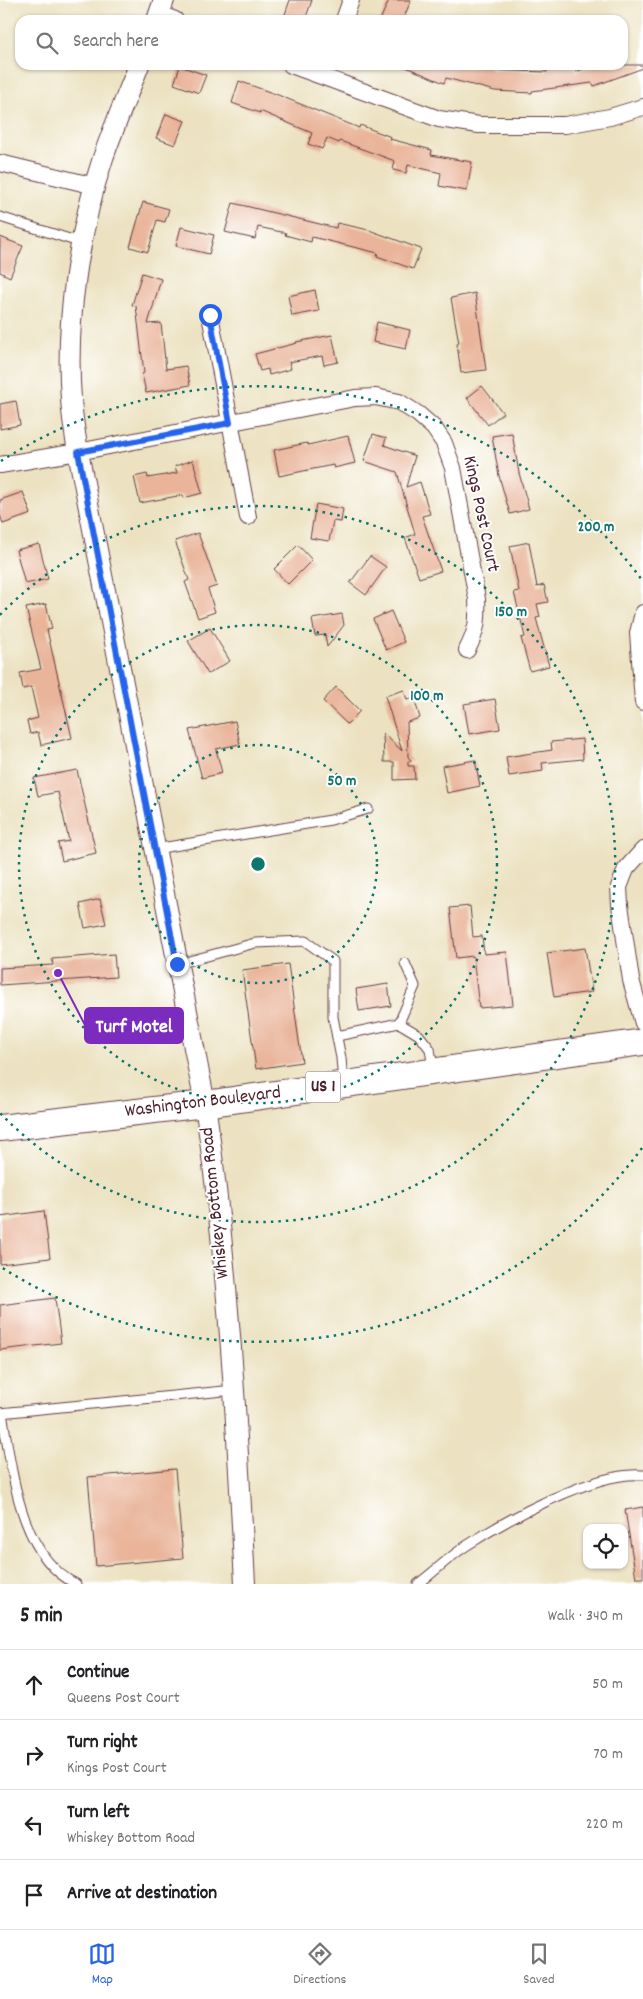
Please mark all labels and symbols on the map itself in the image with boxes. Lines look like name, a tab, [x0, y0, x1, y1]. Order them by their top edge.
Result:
route start	[199, 304, 222, 327]
street label: Kings Post Court	[455, 453, 505, 575]
text: 200 m	[578, 517, 614, 539]
text: 150 m	[495, 602, 527, 624]
text: 100 m	[410, 686, 444, 708]
text: 50 m	[328, 771, 356, 793]
centre of rings	[249, 855, 267, 873]
route end	[166, 953, 189, 976]
callout: Turf Motel	[85, 1008, 183, 1043]
text: Turf Motel	[95, 1014, 173, 1042]
road number: US 1	[306, 1072, 340, 1102]
street label: Washington Boulevard	[123, 1080, 283, 1126]
street label: Whiskey Bottom Road	[195, 1126, 237, 1280]

